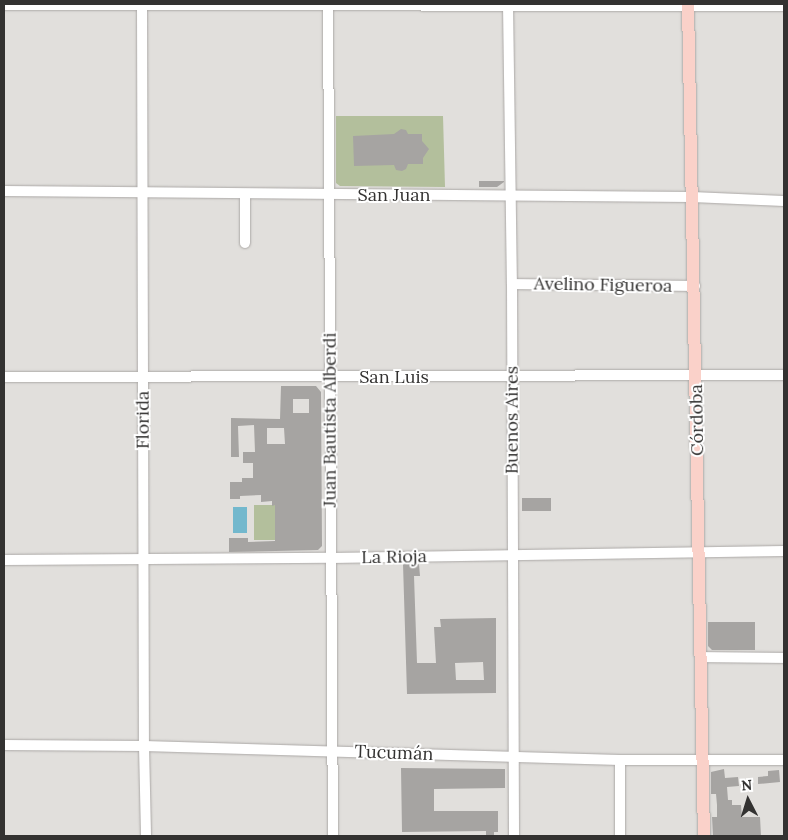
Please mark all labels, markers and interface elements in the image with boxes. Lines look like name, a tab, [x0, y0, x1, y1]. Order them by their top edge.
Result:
street label: San Juan	[358, 184, 430, 206]
street label: Avelino Figueroa	[534, 273, 672, 297]
street label: Juan Bautista Alberdi	[319, 333, 341, 507]
street label: San Luis	[359, 366, 429, 388]
street label: Buenos Aires	[501, 366, 523, 474]
street label: Córdoba	[686, 384, 708, 456]
street label: Florida	[132, 391, 154, 449]
street label: La Rioja	[361, 546, 427, 568]
street label: Tucumán	[354, 741, 434, 765]
north arrow	[723, 775, 773, 825]
text: N	[741, 776, 753, 794]

